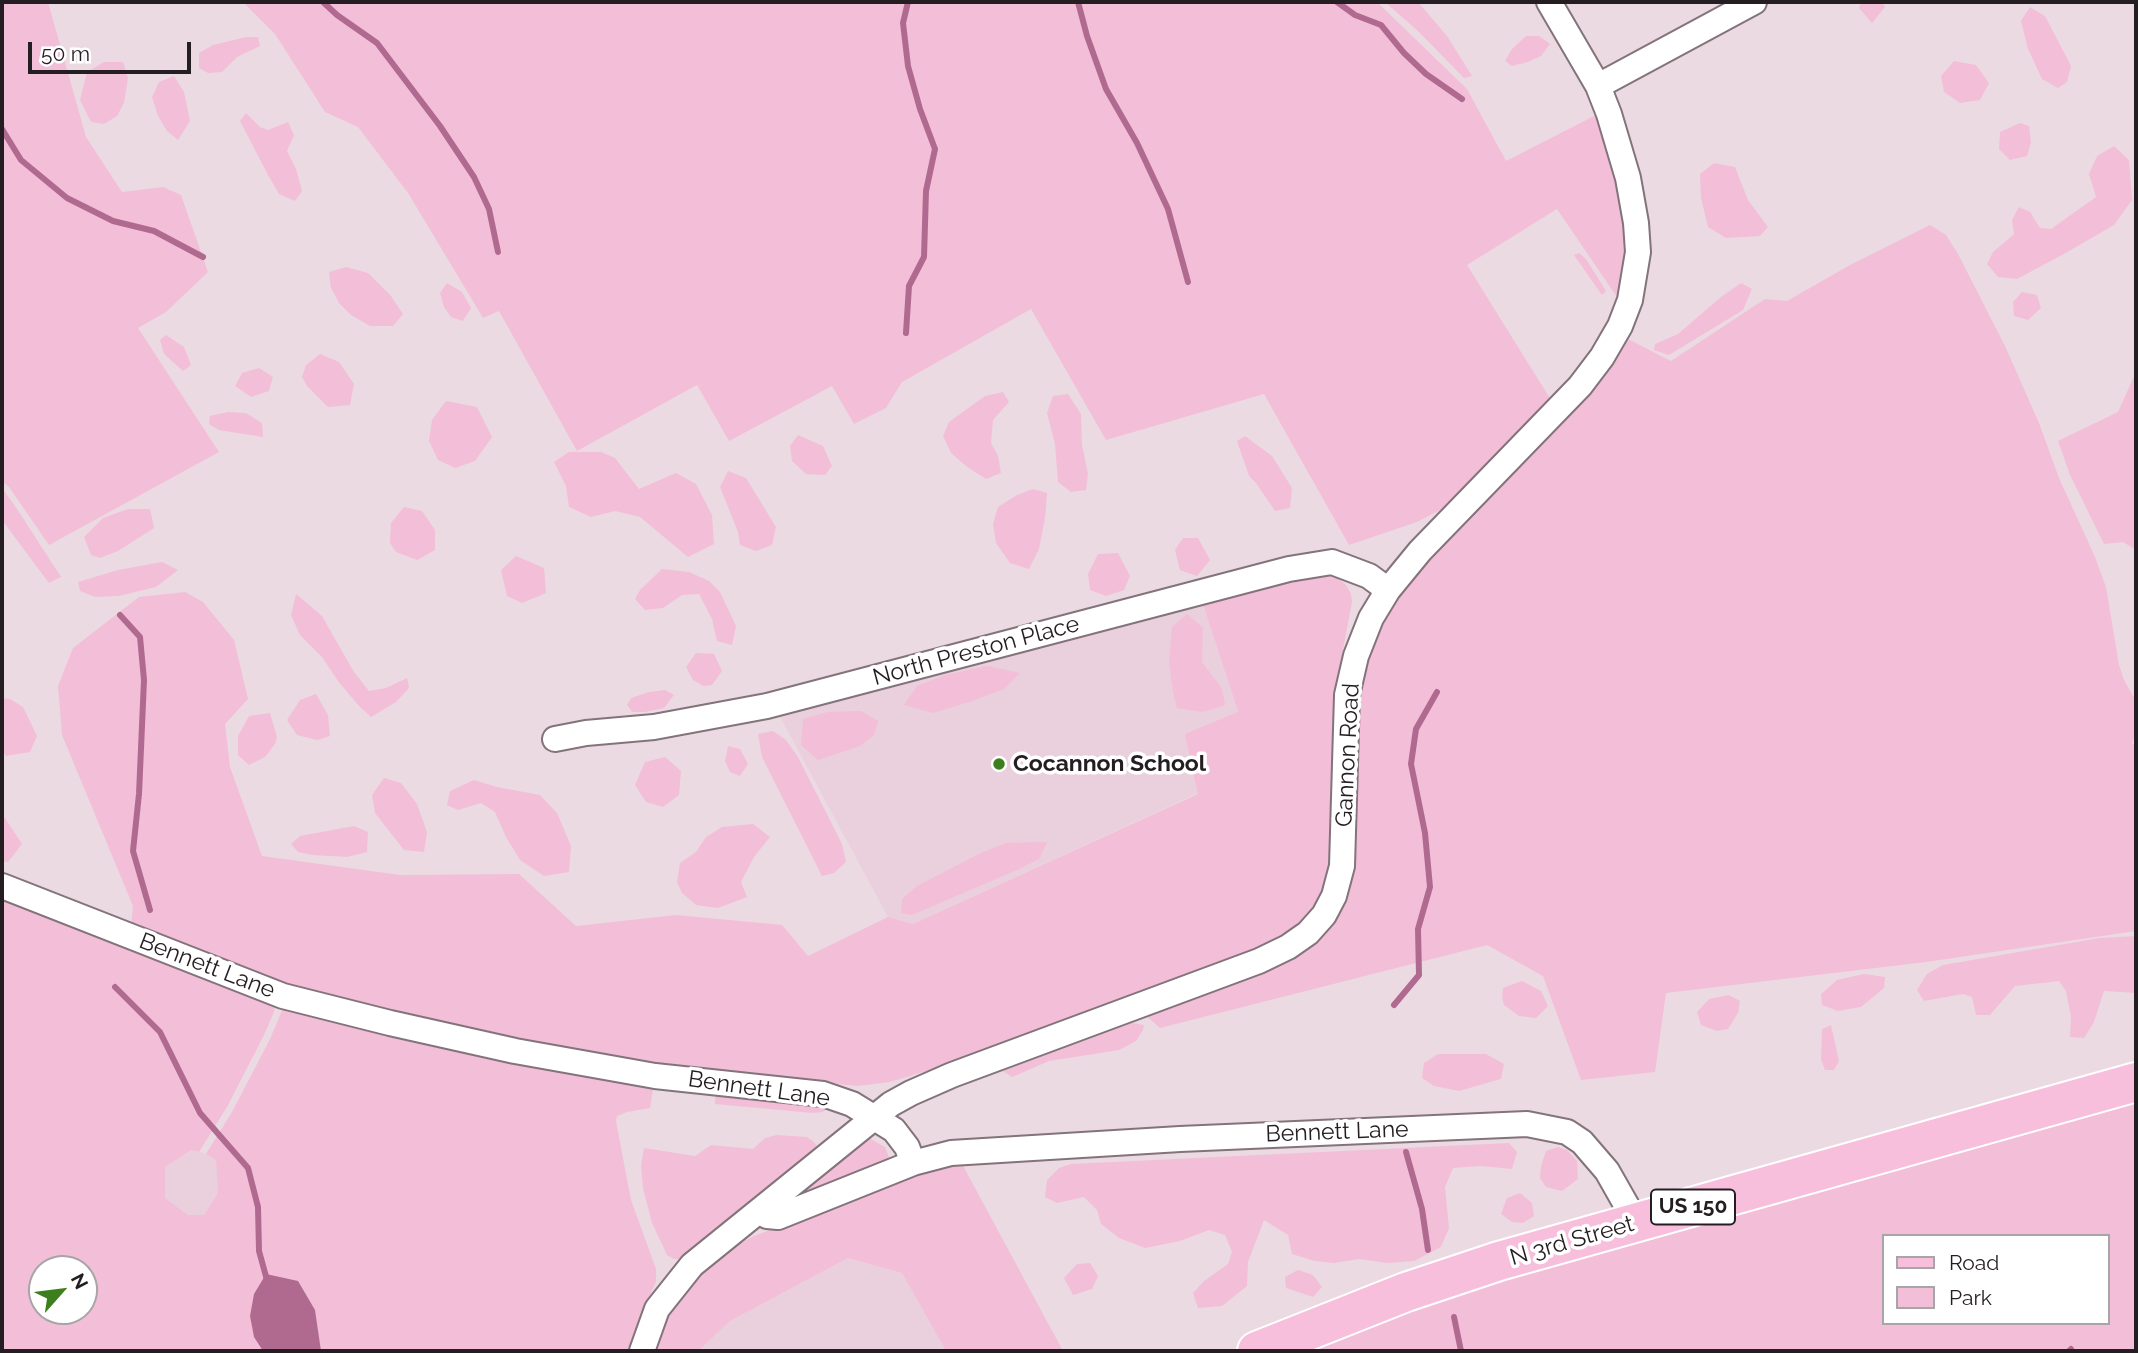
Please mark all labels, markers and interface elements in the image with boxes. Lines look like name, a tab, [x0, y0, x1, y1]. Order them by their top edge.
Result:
scale bar	[32, 28, 194, 72]
text: 50 m	[41, 41, 90, 66]
street label: North Preston Place	[870, 610, 1082, 692]
street label: Gannon Road	[1330, 682, 1366, 828]
place label: Cocannon School	[1013, 750, 1206, 778]
marker: Cocannon School	[991, 756, 1007, 772]
street label: Bennett Lane	[135, 927, 279, 1005]
street label: Bennett Lane	[686, 1065, 832, 1113]
street label: Bennett Lane	[1265, 1116, 1409, 1148]
road number: US 150	[1651, 1190, 1735, 1224]
street label: N 3rd Street	[1507, 1210, 1637, 1272]
legend	[1882, 1234, 2110, 1325]
text: Road	[1949, 1250, 1999, 1275]
north arrow	[28, 1255, 98, 1325]
text: N	[67, 1270, 93, 1293]
text: Park	[1949, 1285, 1992, 1310]

